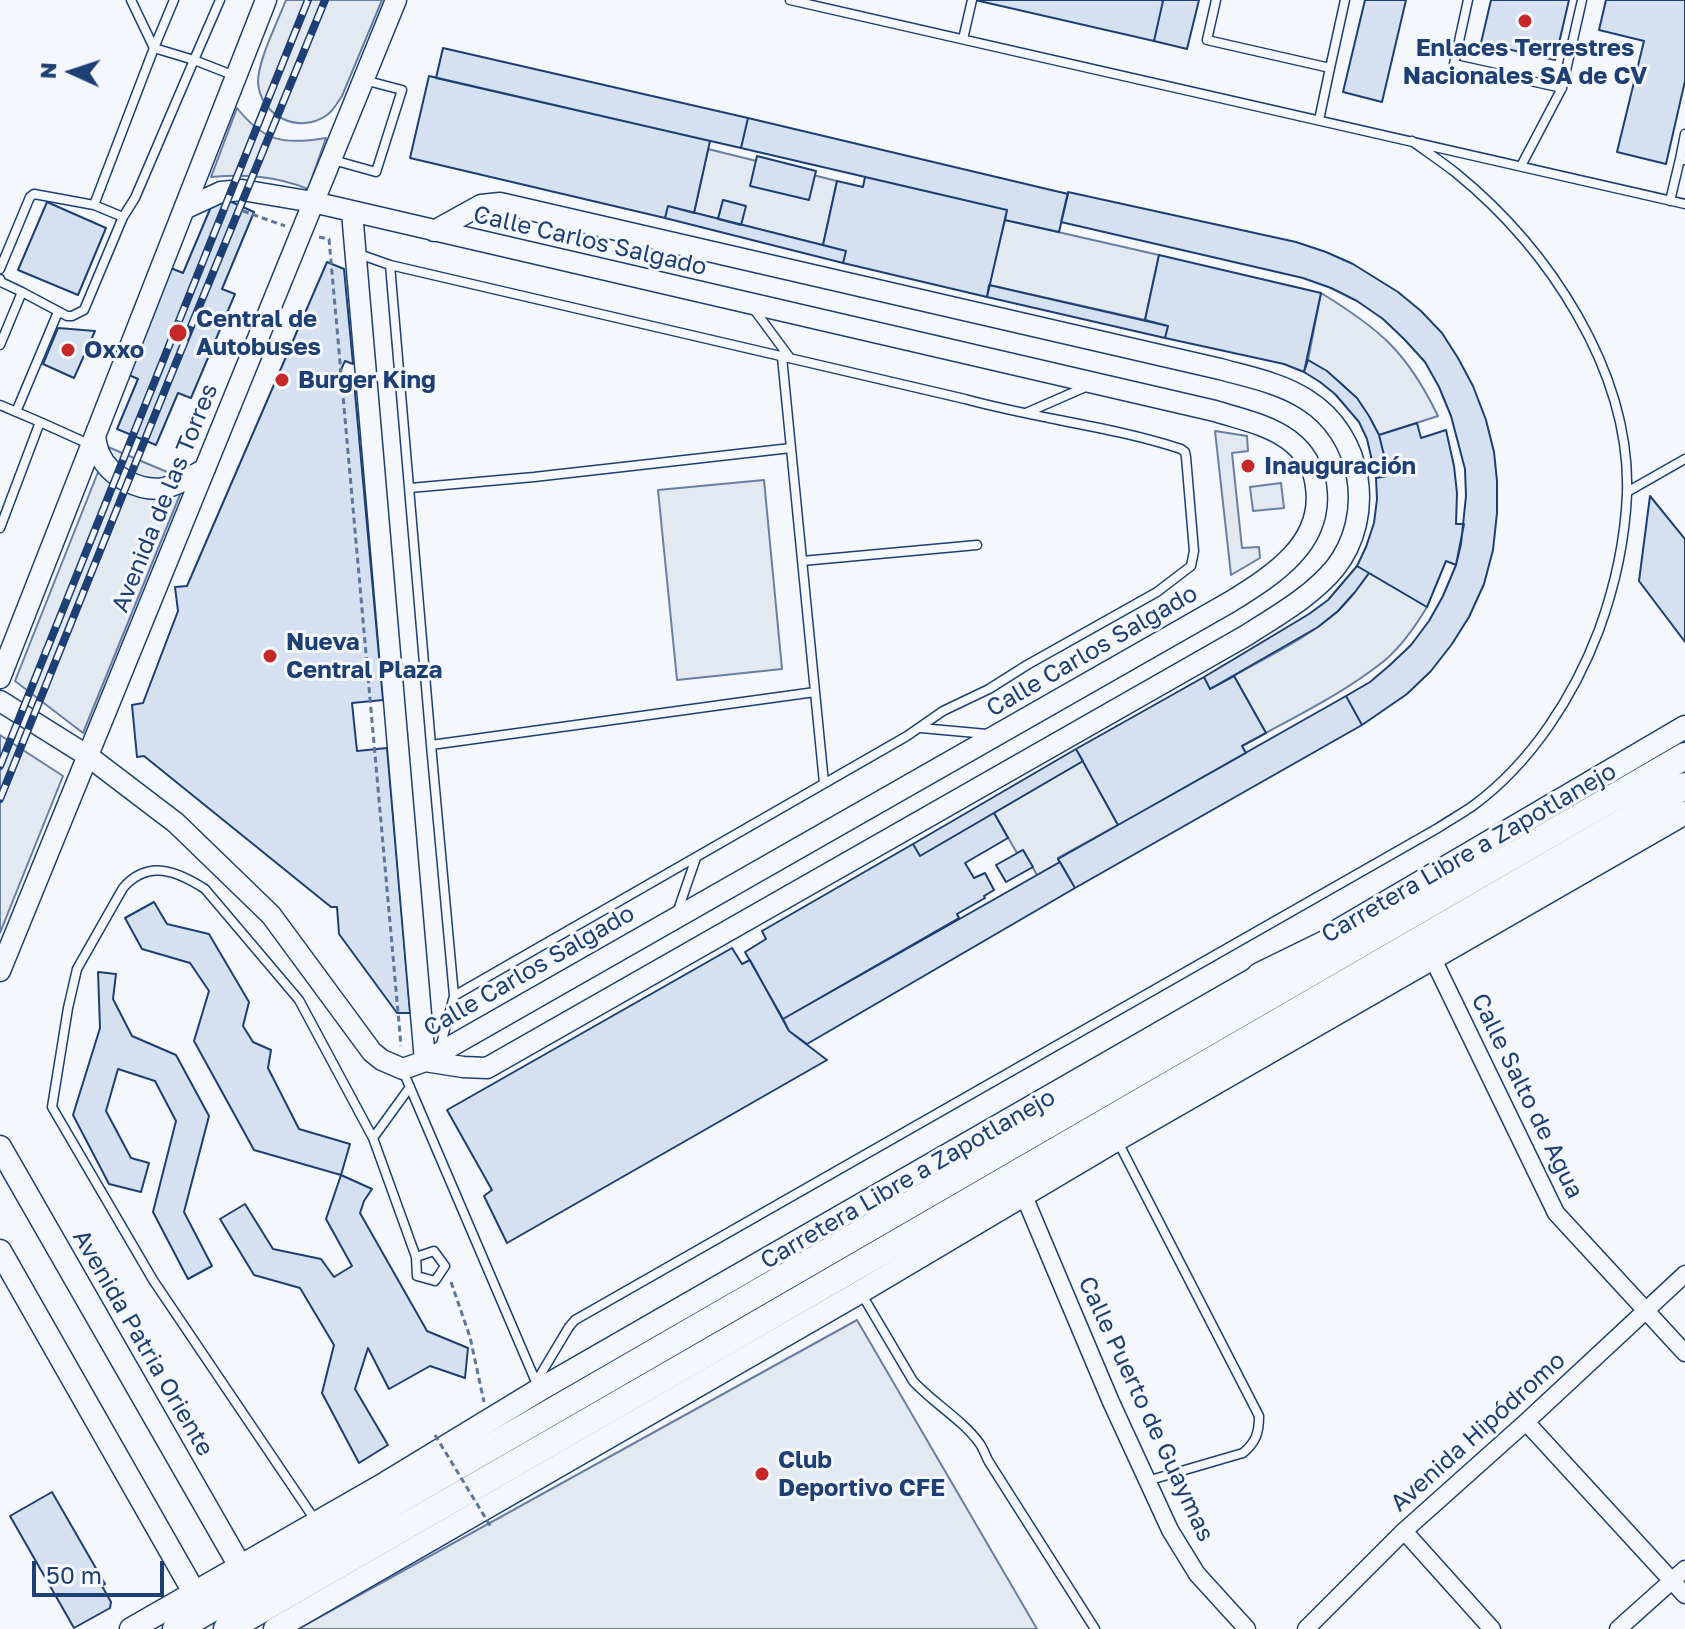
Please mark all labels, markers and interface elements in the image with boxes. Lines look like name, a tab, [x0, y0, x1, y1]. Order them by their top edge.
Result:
marker: Enlaces Terrestres Nacionales SA de CV	[1516, 12, 1534, 30]
north arrow	[32, 32, 112, 112]
place label: Enlaces Terrestres Nacionales SA de CV	[1403, 34, 1647, 90]
text: N	[34, 62, 61, 80]
street label: Calle Carlos Salgado	[471, 200, 709, 282]
place label: Central de Autobuses	[196, 305, 321, 361]
marker: Central de Autobuses	[167, 322, 189, 344]
place label: Oxxo	[84, 336, 144, 364]
marker: Oxxo	[59, 341, 77, 359]
place label: Burger King	[298, 366, 436, 394]
marker: Burger King	[273, 371, 291, 389]
street label: Avenida de las Torres	[106, 380, 224, 616]
place label: Inauguración	[1264, 452, 1416, 480]
marker: Inauguración	[1239, 457, 1257, 475]
street label: Calle Carlos Salgado	[982, 579, 1202, 723]
place label: Nueva Central Plaza	[286, 628, 442, 684]
marker: Nueva Central Plaza	[261, 647, 279, 665]
street label: Carretera Libre a Zapotlanejo	[1317, 757, 1621, 949]
street label: Calle Carlos Salgado	[419, 899, 639, 1043]
street label: Calle Salto de Agua	[1465, 989, 1589, 1203]
street label: Carretera Libre a Zapotlanejo	[756, 1083, 1060, 1275]
street label: Avenida Patria Oriente	[66, 1225, 220, 1461]
street label: Calle Puerto de Guaymas	[1072, 1272, 1220, 1546]
street label: Avenida Hipódromo	[1385, 1346, 1571, 1518]
place label: Club Deportivo CFE	[778, 1446, 945, 1502]
marker: Club Deportivo CFE	[753, 1465, 771, 1483]
scale bar	[36, 1545, 168, 1595]
text: 50 m	[46, 1560, 102, 1589]

